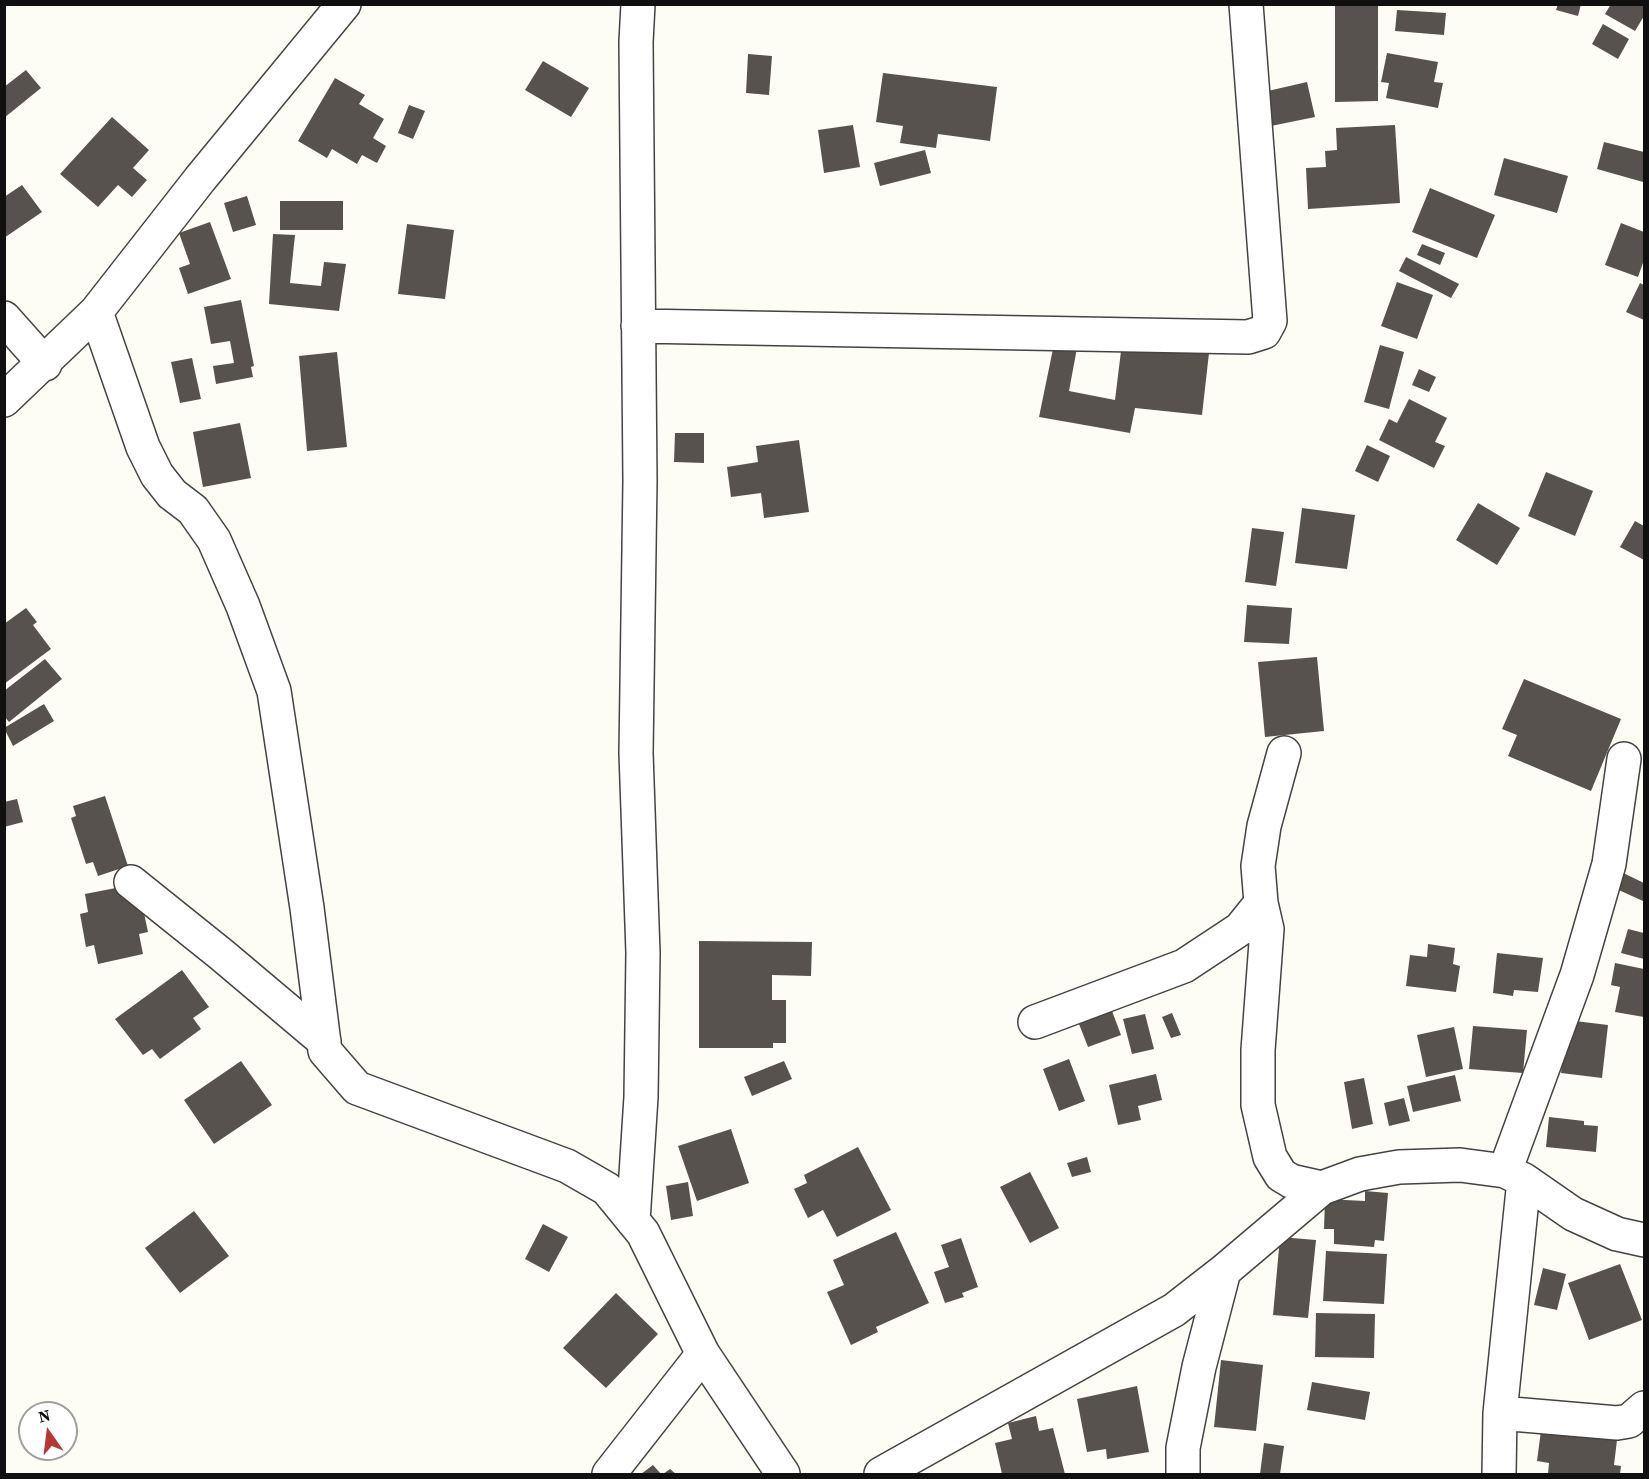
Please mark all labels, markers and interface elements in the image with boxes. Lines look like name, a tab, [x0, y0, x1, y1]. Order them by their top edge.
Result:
north arrow	[18, 1401, 78, 1461]
text: N	[36, 1403, 52, 1428]

